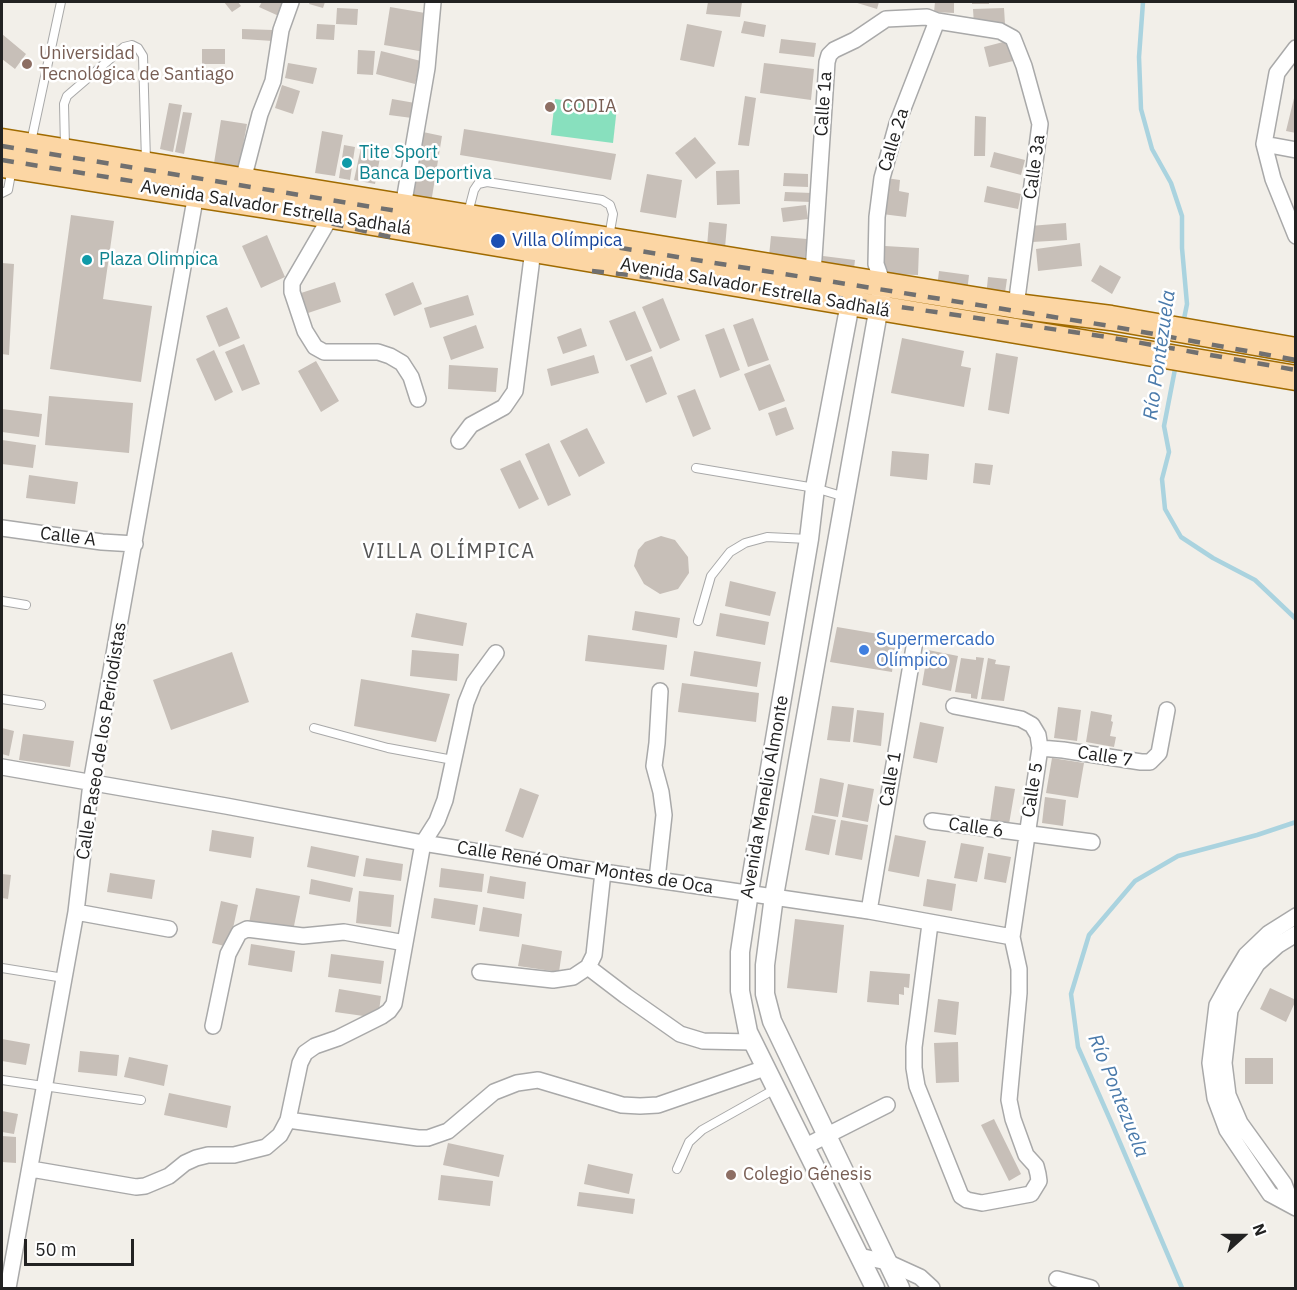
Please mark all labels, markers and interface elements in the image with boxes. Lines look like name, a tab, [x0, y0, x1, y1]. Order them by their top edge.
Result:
place label: Universidad Tecnológica de Santiago	[39, 43, 234, 86]
marker: Universidad Tecnológica de Santiago	[20, 57, 34, 71]
street label: Calle 1a	[811, 71, 837, 137]
place label: CODIA	[562, 96, 617, 118]
marker: CODIA	[543, 100, 557, 114]
street label: Calle 2a	[874, 106, 914, 174]
street label: Calle 3a	[1020, 133, 1050, 201]
place label: Tite Sport Banca Deportiva	[359, 142, 492, 184]
marker: Tite Sport Banca Deportiva	[340, 156, 354, 170]
street label: Avenida Salvador Estrella Sadhalá	[139, 176, 413, 240]
place label: Villa Olímpica	[512, 230, 622, 252]
marker: Villa Olímpica	[489, 232, 507, 250]
place label: Plaza Olimpica	[99, 249, 218, 271]
marker: Plaza Olimpica	[80, 253, 94, 267]
street label: Avenida Salvador Estrella Sadhalá	[618, 254, 892, 322]
water label: Río Pontezuela	[1139, 288, 1181, 422]
street label: Calle A	[39, 523, 97, 551]
district label: VILLA OLÍMPICA	[363, 540, 535, 564]
street label: Calle Paseo de los Periodistas	[73, 621, 131, 861]
place label: Supermercado Olímpico	[876, 629, 995, 672]
marker: Supermercado Olímpico	[857, 643, 871, 657]
street label: Avenida Menelio Almonte	[737, 694, 793, 900]
street label: Calle 7	[1076, 742, 1134, 772]
street label: Calle 1	[876, 750, 906, 808]
street label: Calle 5	[1018, 761, 1048, 819]
street label: Calle 6	[947, 813, 1005, 843]
street label: Calle René Omar Montes de Oca	[455, 837, 715, 899]
water label: Río Pontezuela	[1082, 1031, 1154, 1161]
place label: Colegio Génesis	[743, 1164, 872, 1186]
marker: Colegio Génesis	[724, 1168, 738, 1182]
north arrow	[1213, 1206, 1273, 1266]
text: N	[1248, 1221, 1271, 1239]
scale bar	[27, 1227, 136, 1265]
text: 50 m	[35, 1238, 77, 1261]

